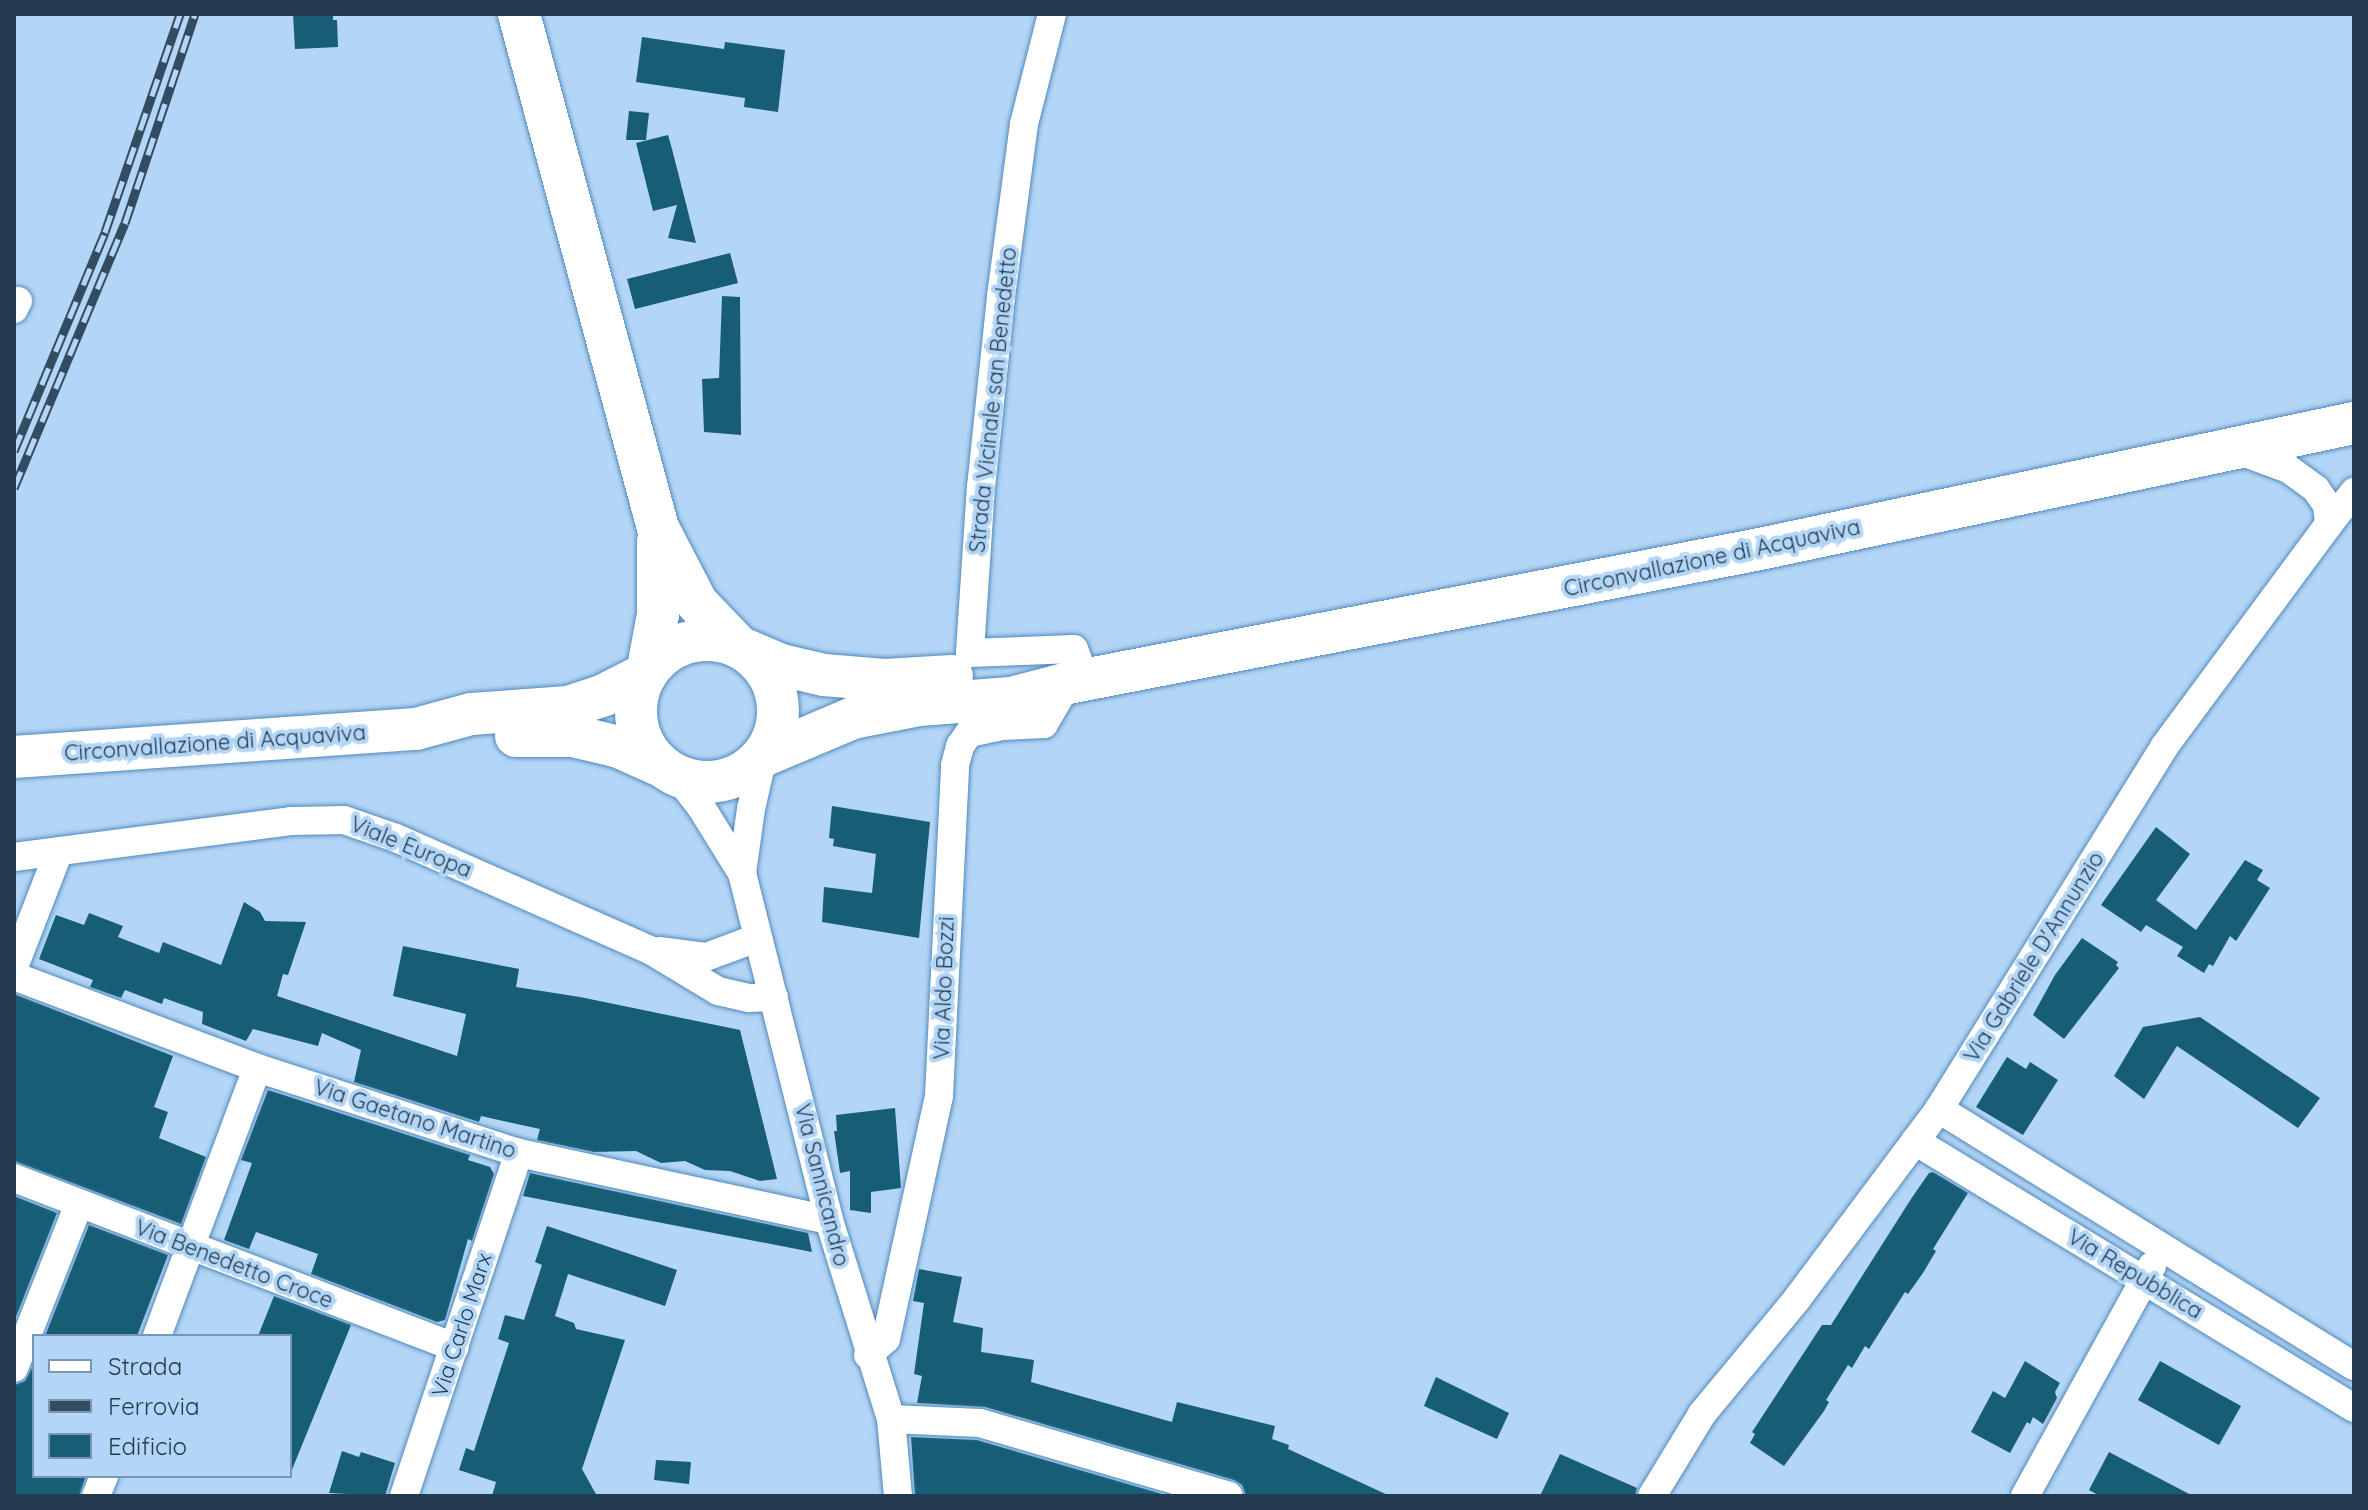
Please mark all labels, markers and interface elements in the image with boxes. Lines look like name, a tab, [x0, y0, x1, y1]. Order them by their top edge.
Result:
street label: Strada Vicinale san Benedetto	[964, 246, 1022, 554]
street label: Circonvallazione di Acquaviva	[1561, 514, 1863, 602]
street label: Circonvallazione di Acquaviva	[63, 719, 367, 767]
street label: Viale Europa	[346, 811, 476, 883]
street label: Via Gabriele D'Annunzio	[1958, 847, 2110, 1067]
street label: Via Aldo Bozzi	[928, 916, 960, 1060]
street label: Via Gaetano Martino	[311, 1074, 519, 1164]
street label: Via Sannicandro	[789, 1101, 855, 1269]
street label: Via Benedetto Croce	[131, 1214, 337, 1314]
street label: Via Repubblica	[2063, 1223, 2207, 1325]
street label: Via Carlo Marx	[426, 1250, 498, 1400]
legend	[32, 1334, 292, 1478]
text: Strada	[108, 1351, 182, 1381]
text: Ferrovia	[108, 1391, 200, 1421]
text: Edificio	[108, 1431, 187, 1461]

